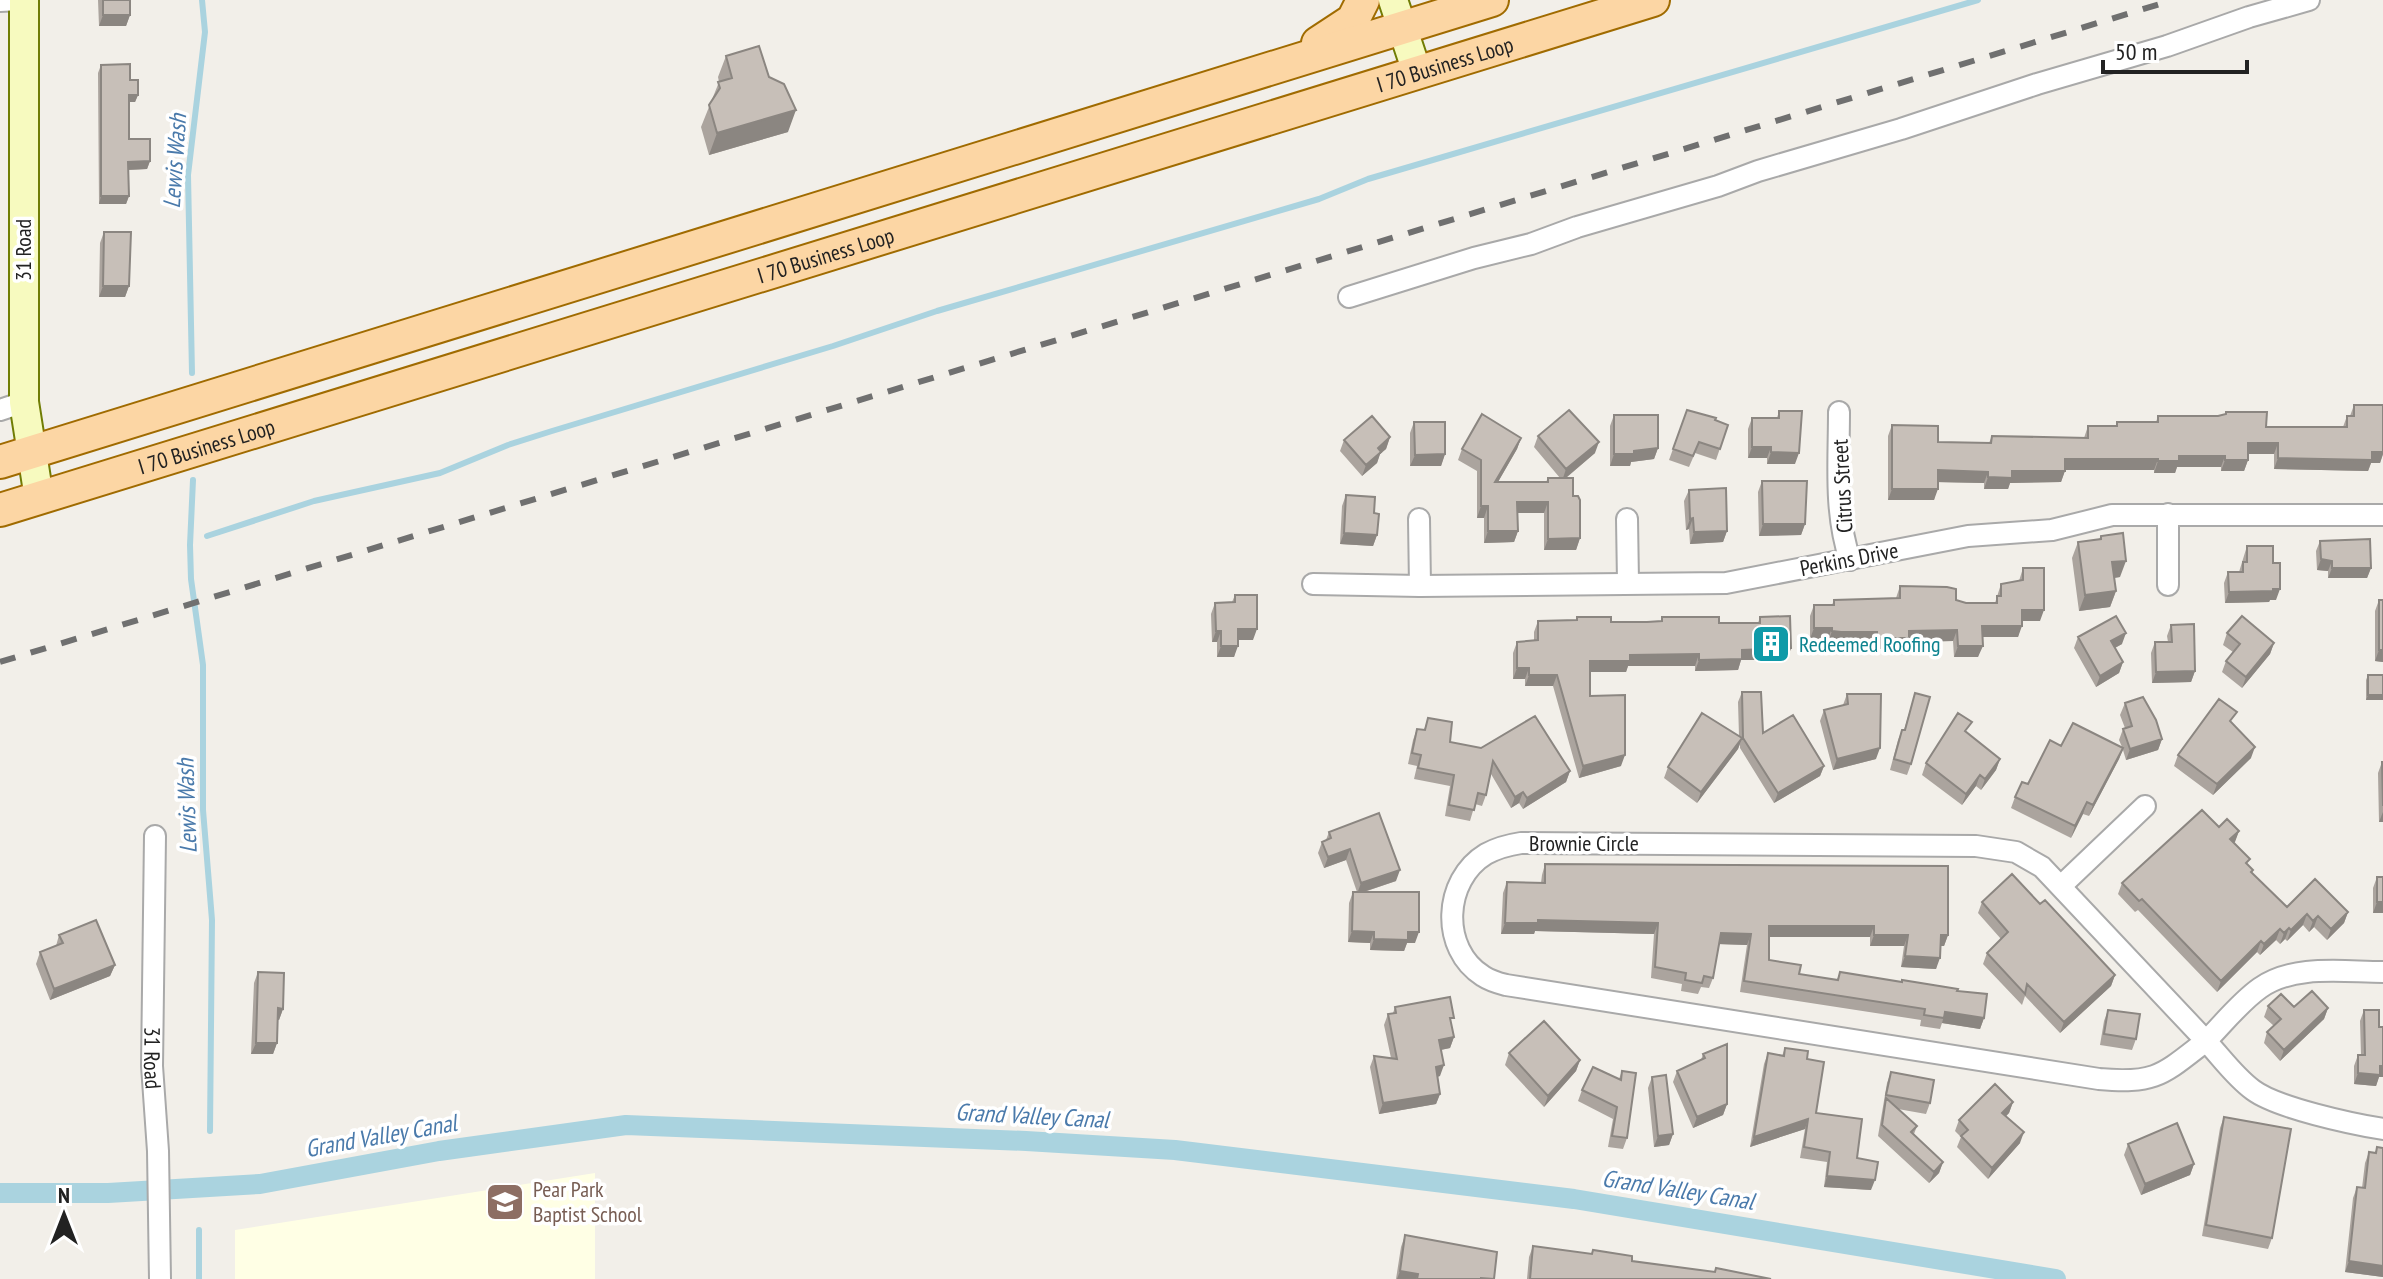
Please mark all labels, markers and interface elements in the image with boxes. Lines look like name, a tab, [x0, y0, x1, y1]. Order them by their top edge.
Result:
scale bar	[2103, 24, 2247, 74]
street label: I 70 Business Loop	[1373, 30, 1517, 98]
text: 50 m	[2115, 36, 2157, 67]
water label: Lewis Wash	[156, 111, 193, 209]
street label: 31 Road	[9, 219, 37, 281]
street label: I 70 Business Loop	[754, 221, 897, 290]
street label: I 70 Business Loop	[135, 412, 278, 481]
street label: Citrus Street	[1826, 438, 1858, 534]
street label: Perkins Drive	[1798, 536, 1900, 582]
building icon: Redeemed Roofing	[1750, 623, 1792, 665]
place label: Redeemed Roofing	[1799, 630, 1940, 658]
water label: Lewis Wash	[169, 757, 204, 854]
street label: Brownie Circle	[1529, 829, 1639, 857]
street label: 31 Road	[138, 1027, 168, 1090]
water label: Grand Valley Canal	[955, 1096, 1112, 1135]
water label: Grand Valley Canal	[303, 1107, 461, 1164]
water label: Grand Valley Canal	[1600, 1162, 1759, 1217]
north arrow	[24, 1175, 104, 1255]
place label: Pear Park Baptist School	[533, 1175, 643, 1228]
text: N	[58, 1181, 70, 1209]
school or university icon: Pear Park Baptist School	[484, 1181, 526, 1223]

